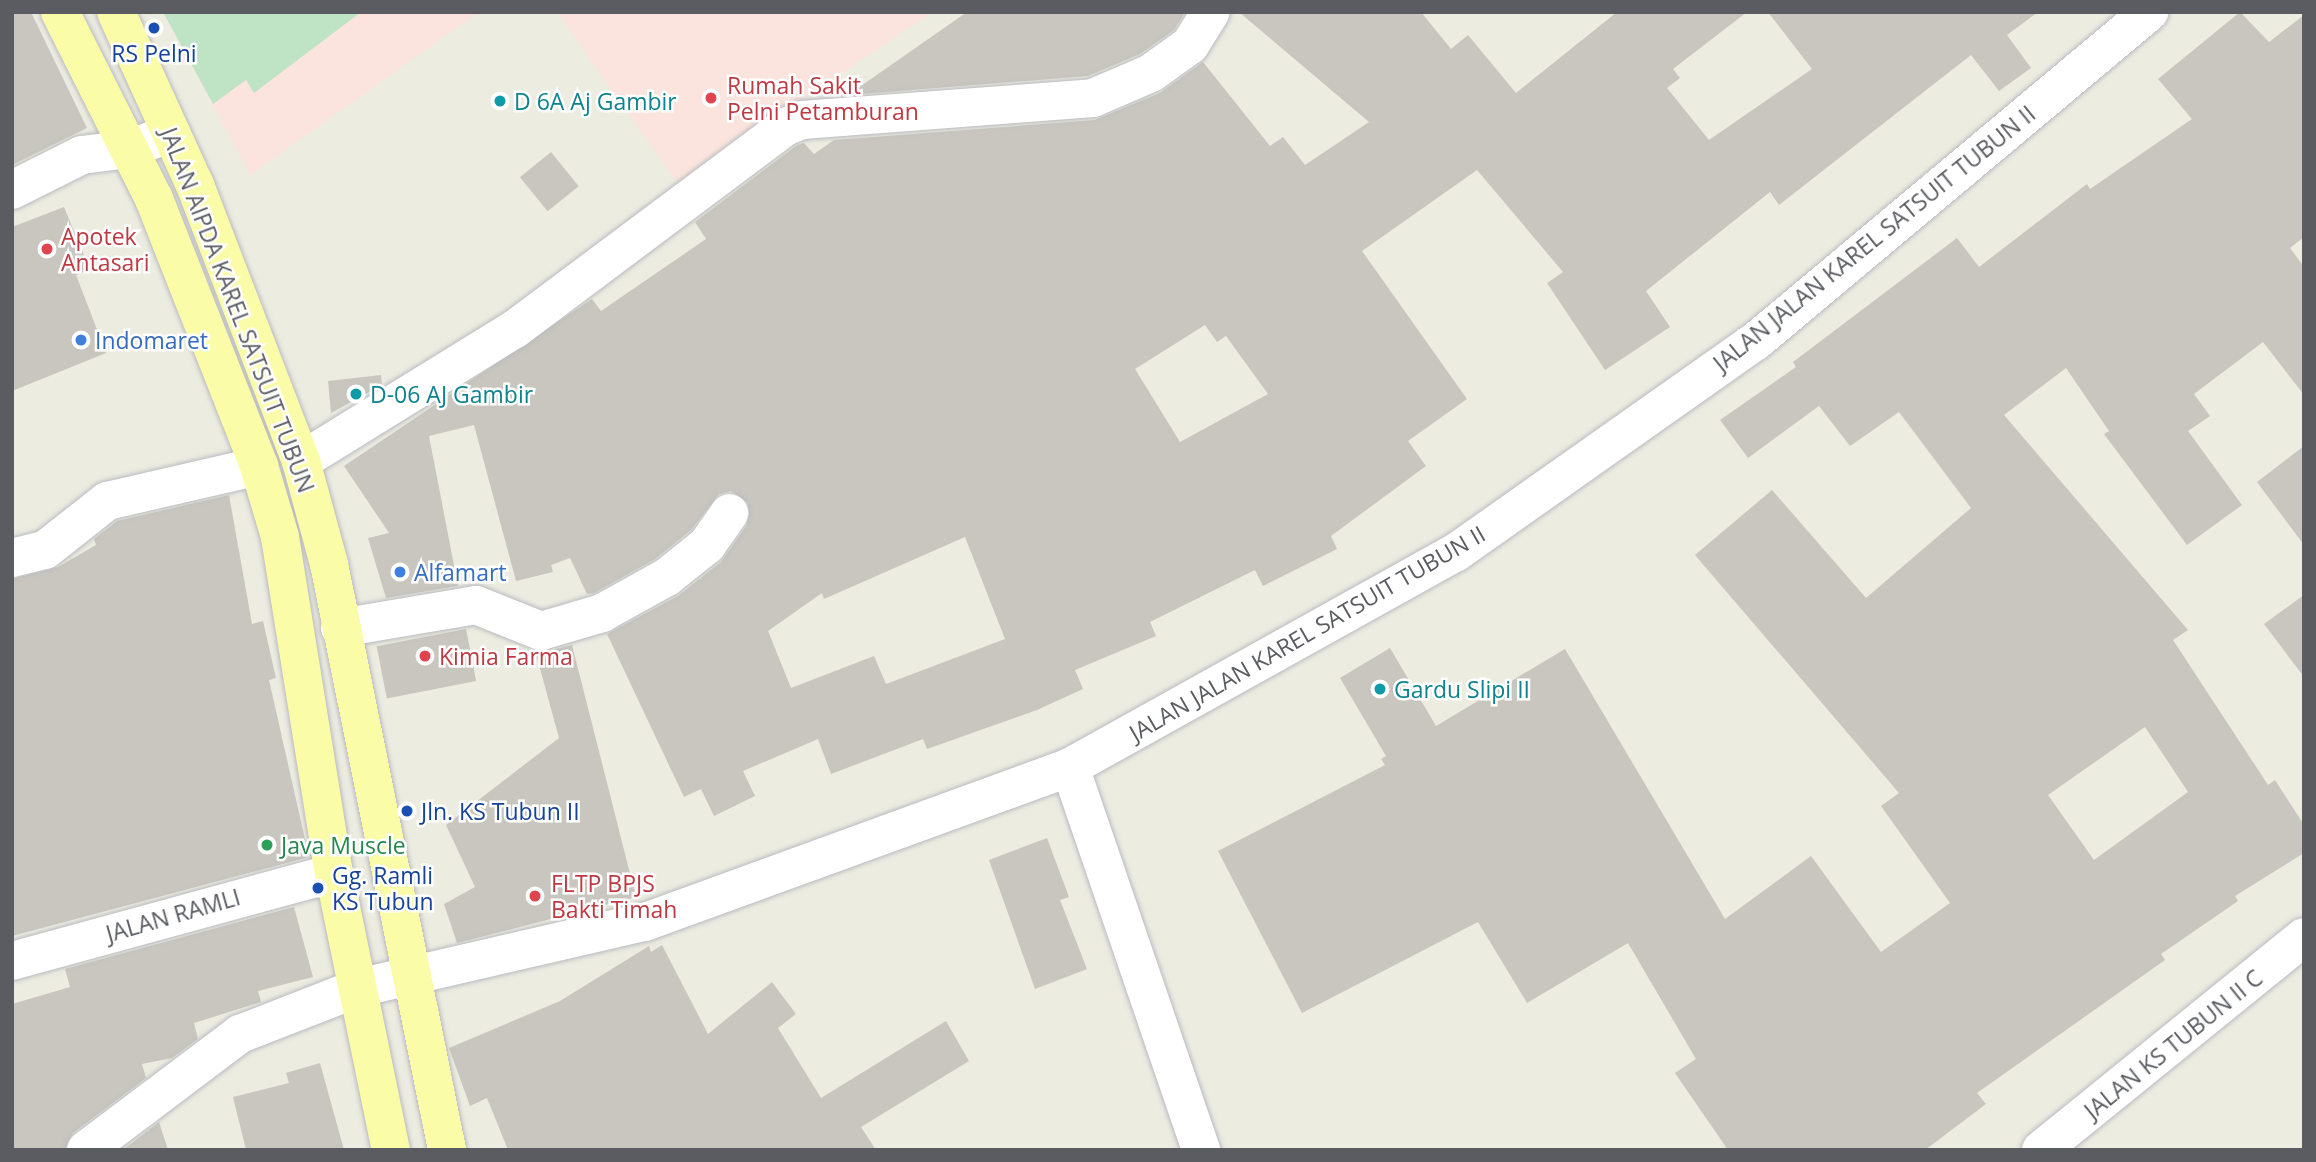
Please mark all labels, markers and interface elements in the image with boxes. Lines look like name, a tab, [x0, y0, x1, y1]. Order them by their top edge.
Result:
marker: RS Pelni	[146, 20, 162, 36]
place label: RS Pelni	[111, 39, 197, 67]
place label: Rumah Sakit Pelni Petamburan	[727, 71, 919, 125]
place label: D 6A Aj Gambir	[514, 87, 677, 115]
marker: Rumah Sakit Pelni Petamburan	[701, 88, 721, 108]
marker: D 6A Aj Gambir	[492, 93, 508, 109]
street label: JALAN JALAN KAREL SATSUIT TUBUN II	[1707, 99, 2041, 377]
street label: JALAN AIPDA KAREL SATSUIT TUBUN	[155, 124, 321, 496]
place label: Apotek Antasari	[61, 222, 150, 276]
marker: Apotek Antasari	[39, 241, 55, 257]
place label: Indomaret	[95, 326, 208, 354]
marker: Indomaret	[73, 332, 89, 348]
place label: D-06 AJ Gambir	[370, 380, 533, 408]
marker: D-06 AJ Gambir	[348, 386, 364, 402]
street label: JALAN JALAN KAREL SATSUIT TUBUN II	[1124, 520, 1490, 746]
place label: Alfamart	[414, 558, 507, 586]
marker: Alfamart	[392, 564, 408, 580]
place label: Kimia Farma	[439, 642, 573, 670]
marker: Kimia Farma	[417, 648, 433, 664]
place label: Gardu Slipi II	[1394, 675, 1530, 703]
marker: Gardu Slipi II	[1372, 681, 1388, 697]
place label: Jln. KS Tubun II	[421, 797, 580, 825]
marker: Jln. KS Tubun II	[399, 803, 415, 819]
place label: Java Muscle	[281, 831, 406, 859]
marker: Java Muscle	[259, 837, 275, 853]
place label: Gg. Ramli KS Tubun	[332, 861, 434, 915]
place label: FLTP BPJS Bakti Timah	[551, 869, 677, 923]
marker: Gg. Ramli KS Tubun	[310, 880, 326, 896]
street label: JALAN RAMLI	[103, 883, 243, 947]
marker: FLTP BPJS Bakti Timah	[525, 886, 545, 906]
street label: JALAN KS TUBUN II C	[2078, 964, 2268, 1124]

